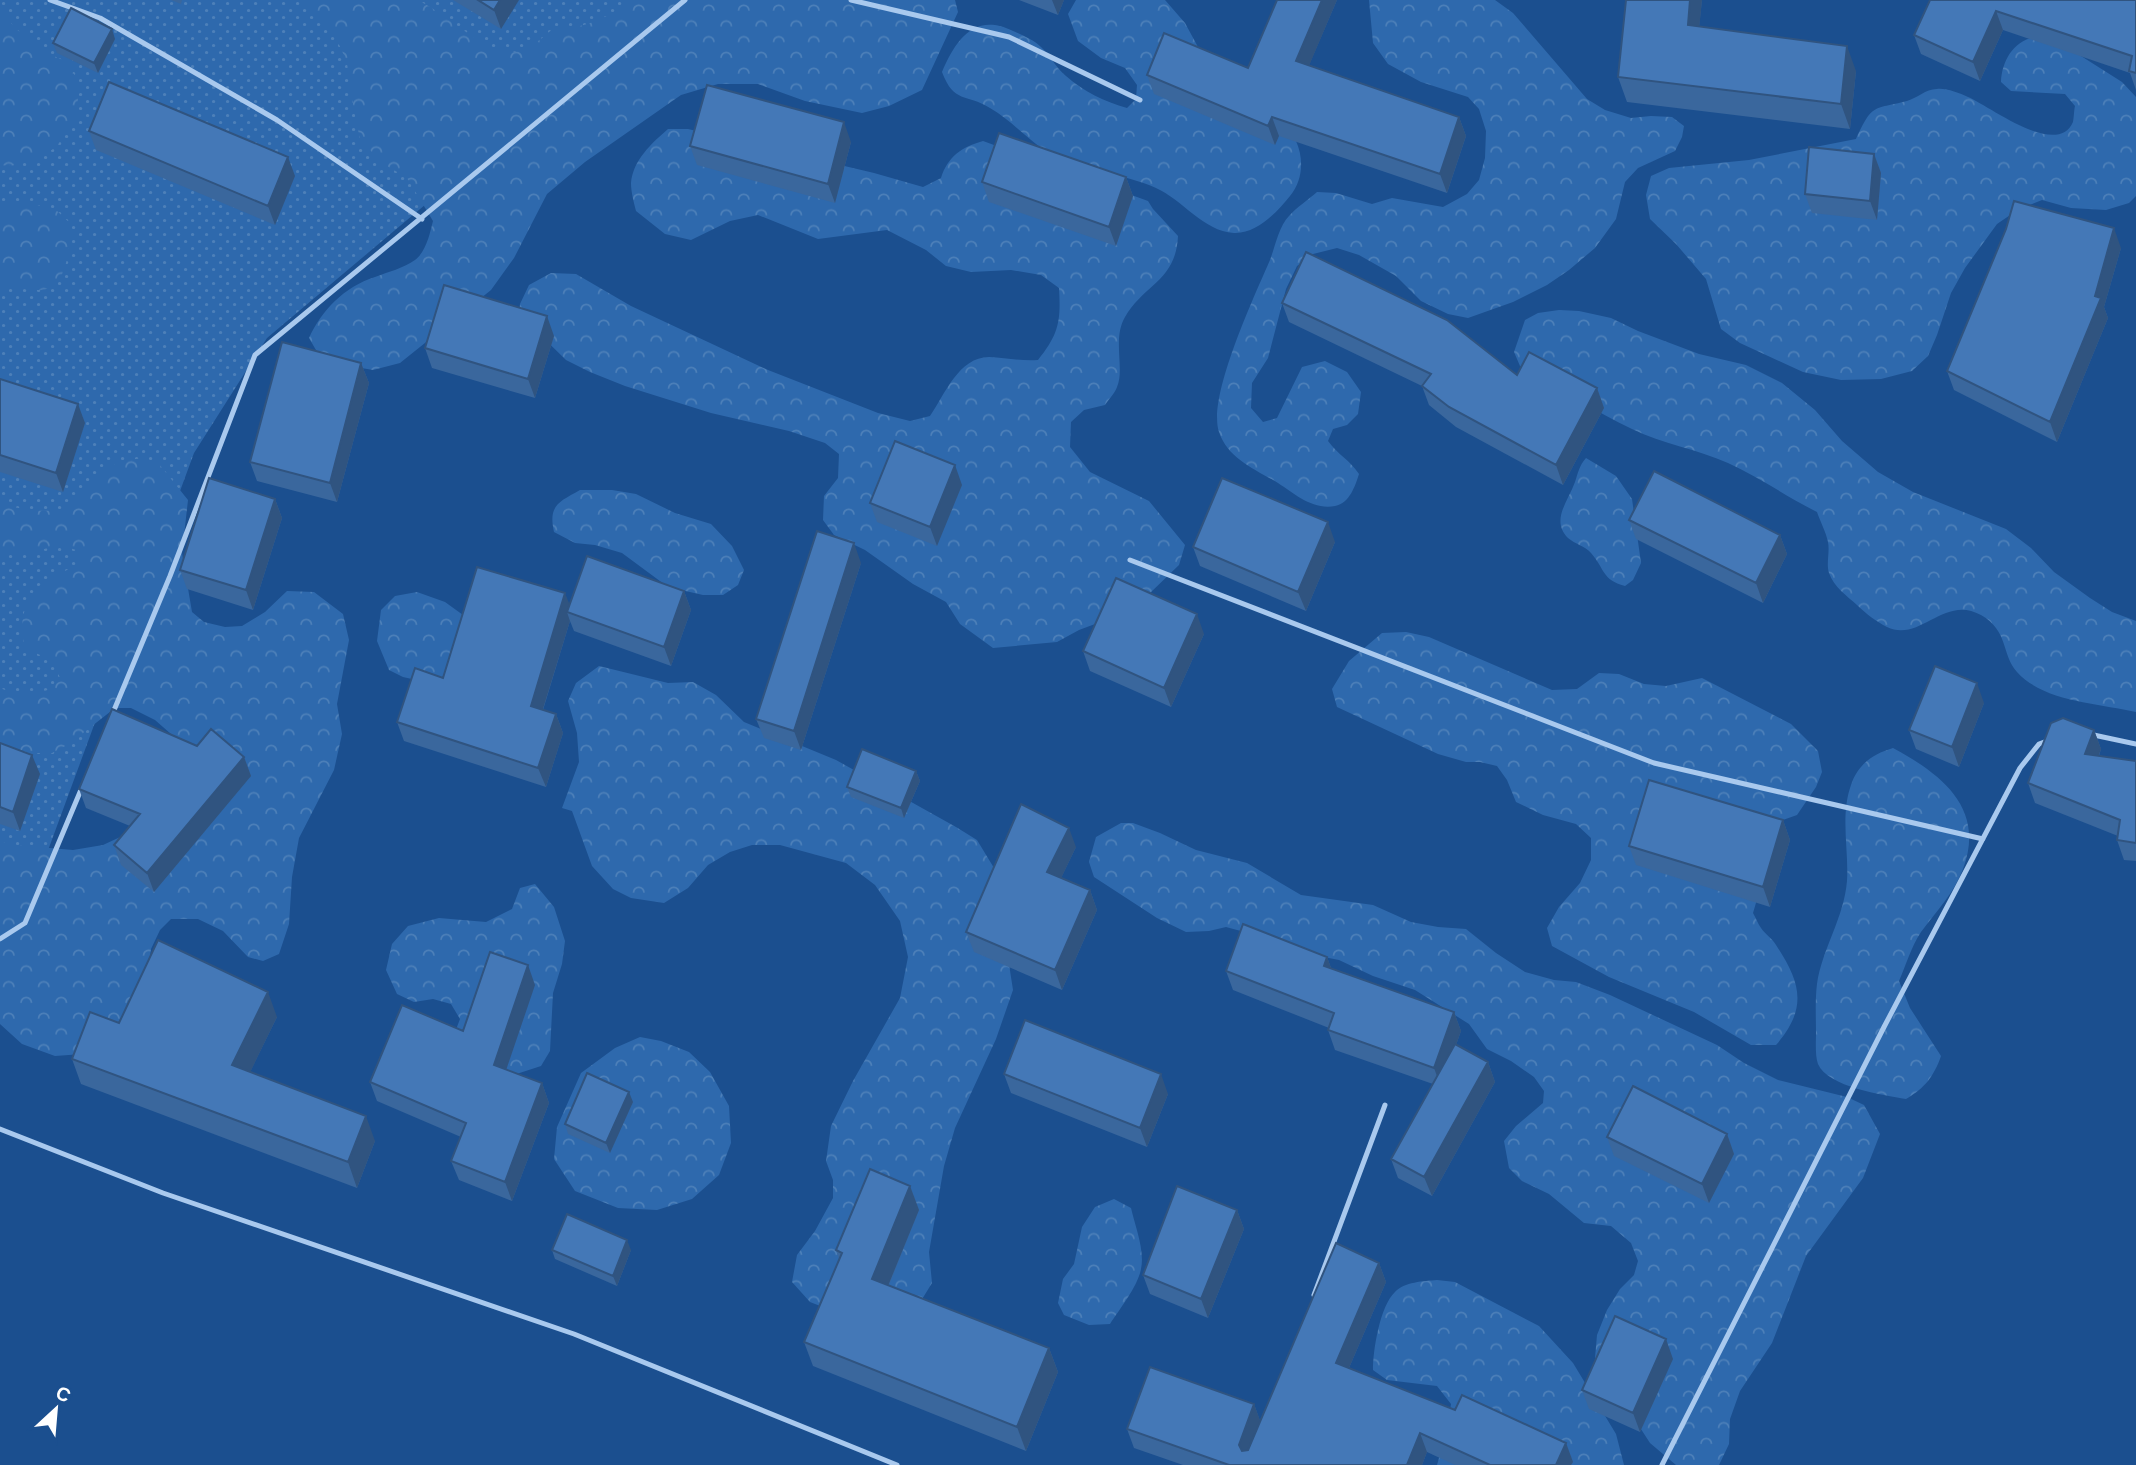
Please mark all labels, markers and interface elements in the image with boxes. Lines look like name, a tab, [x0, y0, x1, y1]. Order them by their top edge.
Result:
north arrow	[21, 1374, 91, 1444]
text: С	[52, 1382, 74, 1407]

